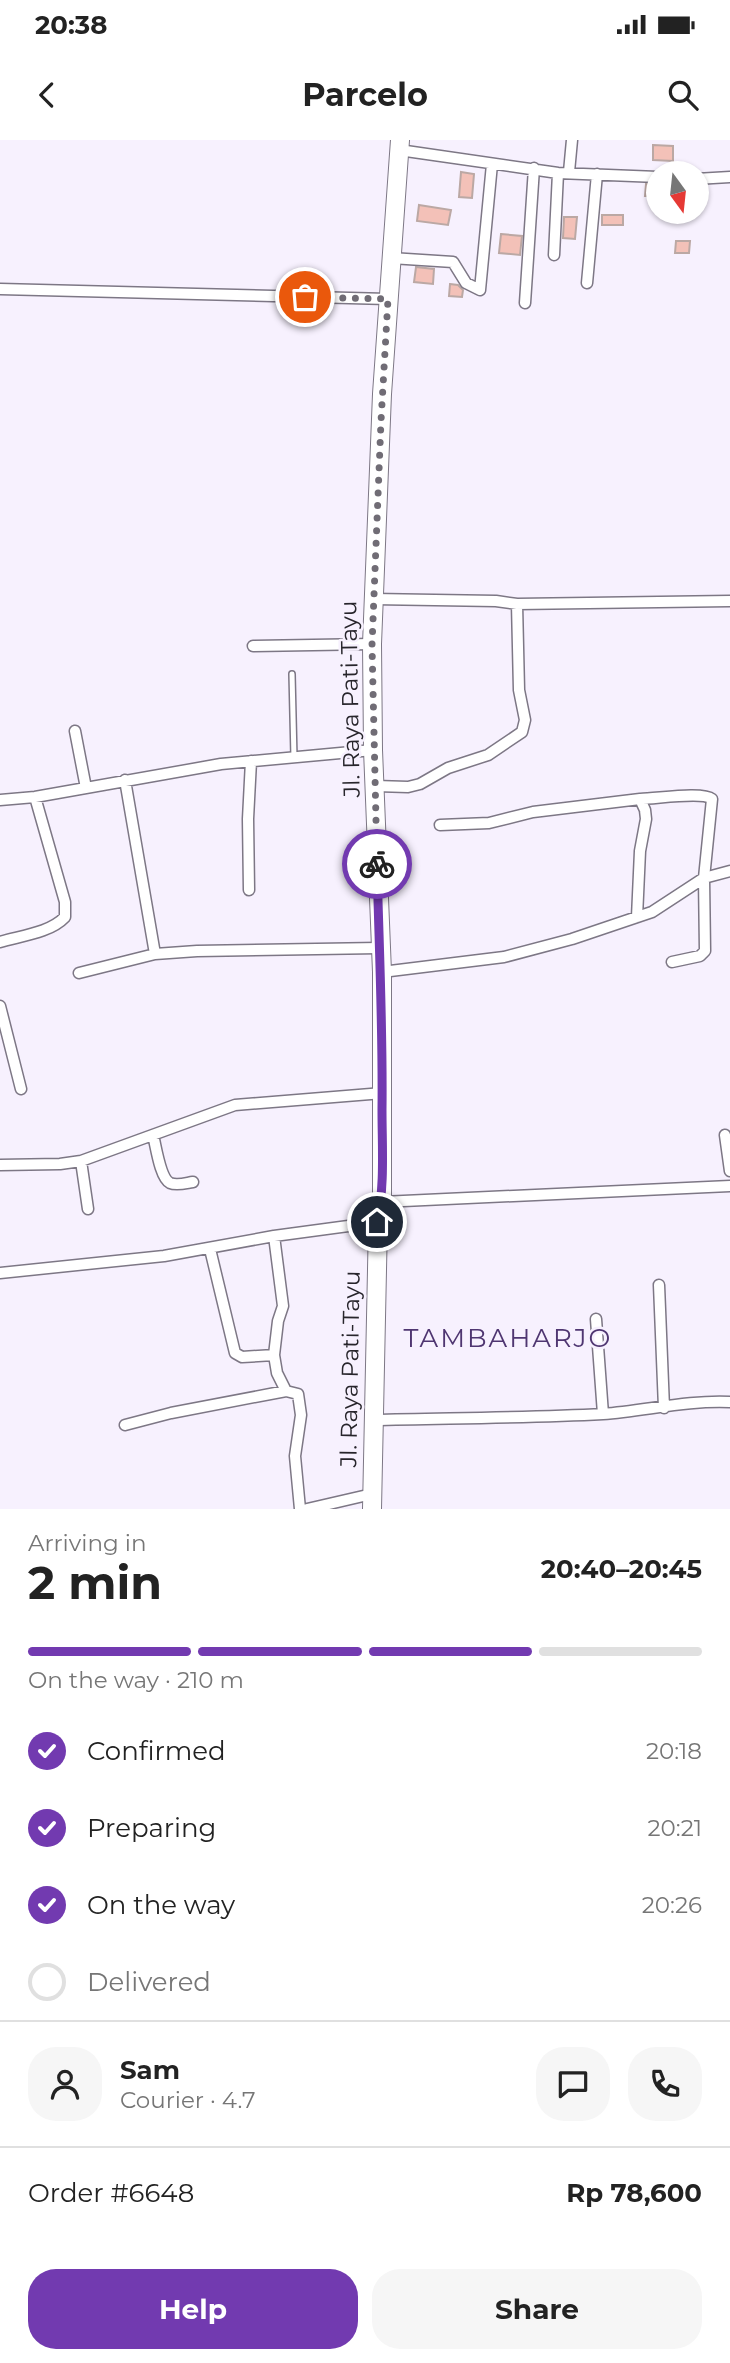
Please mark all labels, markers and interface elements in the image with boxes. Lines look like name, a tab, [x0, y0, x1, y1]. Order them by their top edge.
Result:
text: 20:38	[35, 9, 107, 41]
text: Parcelo	[302, 75, 428, 114]
icon: back	[28, 76, 66, 114]
icon: search	[664, 76, 702, 114]
north arrow	[646, 161, 709, 224]
map controls	[646, 161, 709, 224]
pin	[275, 267, 335, 327]
icon: bag	[286, 278, 324, 316]
street label: Jl. Raya Pati-Tayu	[334, 600, 366, 799]
courier	[342, 829, 412, 899]
icon: bike	[358, 845, 396, 883]
pin	[347, 1192, 407, 1252]
icon: home	[358, 1203, 396, 1241]
street label: Jl. Raya Pati-Tayu	[334, 1270, 366, 1469]
district label: TAMBAHARJO	[404, 1322, 612, 1354]
text: Arriving in	[28, 1529, 147, 1557]
text: 20:40–20:45	[541, 1553, 702, 1585]
text: 2 min	[28, 1554, 162, 1611]
text: On the way · 210 m	[28, 1666, 244, 1694]
icon: check	[28, 1732, 66, 1770]
text: Confirmed	[87, 1735, 226, 1767]
text: 20:18	[646, 1737, 702, 1765]
icon: check	[28, 1809, 66, 1847]
text: Preparing	[87, 1812, 216, 1844]
text: 20:21	[648, 1814, 702, 1842]
icon: check	[28, 1886, 66, 1924]
text: On the way	[87, 1889, 235, 1921]
text: 20:26	[642, 1891, 702, 1919]
text: Delivered	[87, 1966, 211, 1998]
button: person	[28, 2047, 102, 2121]
button: chat	[536, 2047, 610, 2121]
button: phone	[628, 2047, 702, 2121]
text: Sam	[120, 2054, 180, 2086]
text: Courier · 4.7	[120, 2086, 256, 2114]
text: Order #6648	[28, 2177, 194, 2209]
text: Rp 78,600	[566, 2177, 702, 2209]
button: Help	[28, 2269, 358, 2349]
button: Share	[372, 2269, 702, 2349]

